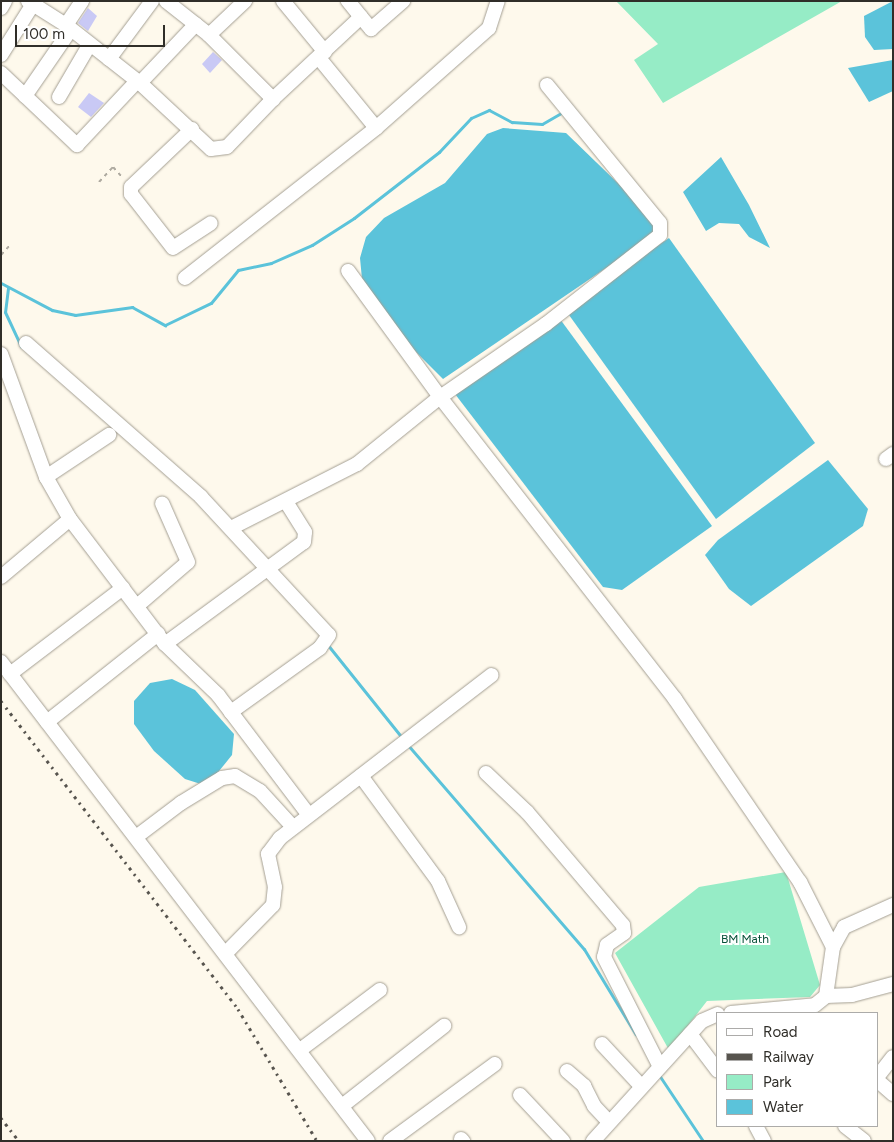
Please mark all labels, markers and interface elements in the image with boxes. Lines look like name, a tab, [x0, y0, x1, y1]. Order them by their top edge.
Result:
scale bar	[18, 15, 168, 47]
text: 100 m	[23, 25, 65, 43]
park label: BM Math	[721, 933, 769, 947]
legend	[716, 1012, 879, 1127]
text: Road	[763, 1023, 798, 1041]
text: Railway	[763, 1048, 814, 1066]
text: Park	[763, 1073, 792, 1091]
text: Water	[763, 1098, 803, 1116]

